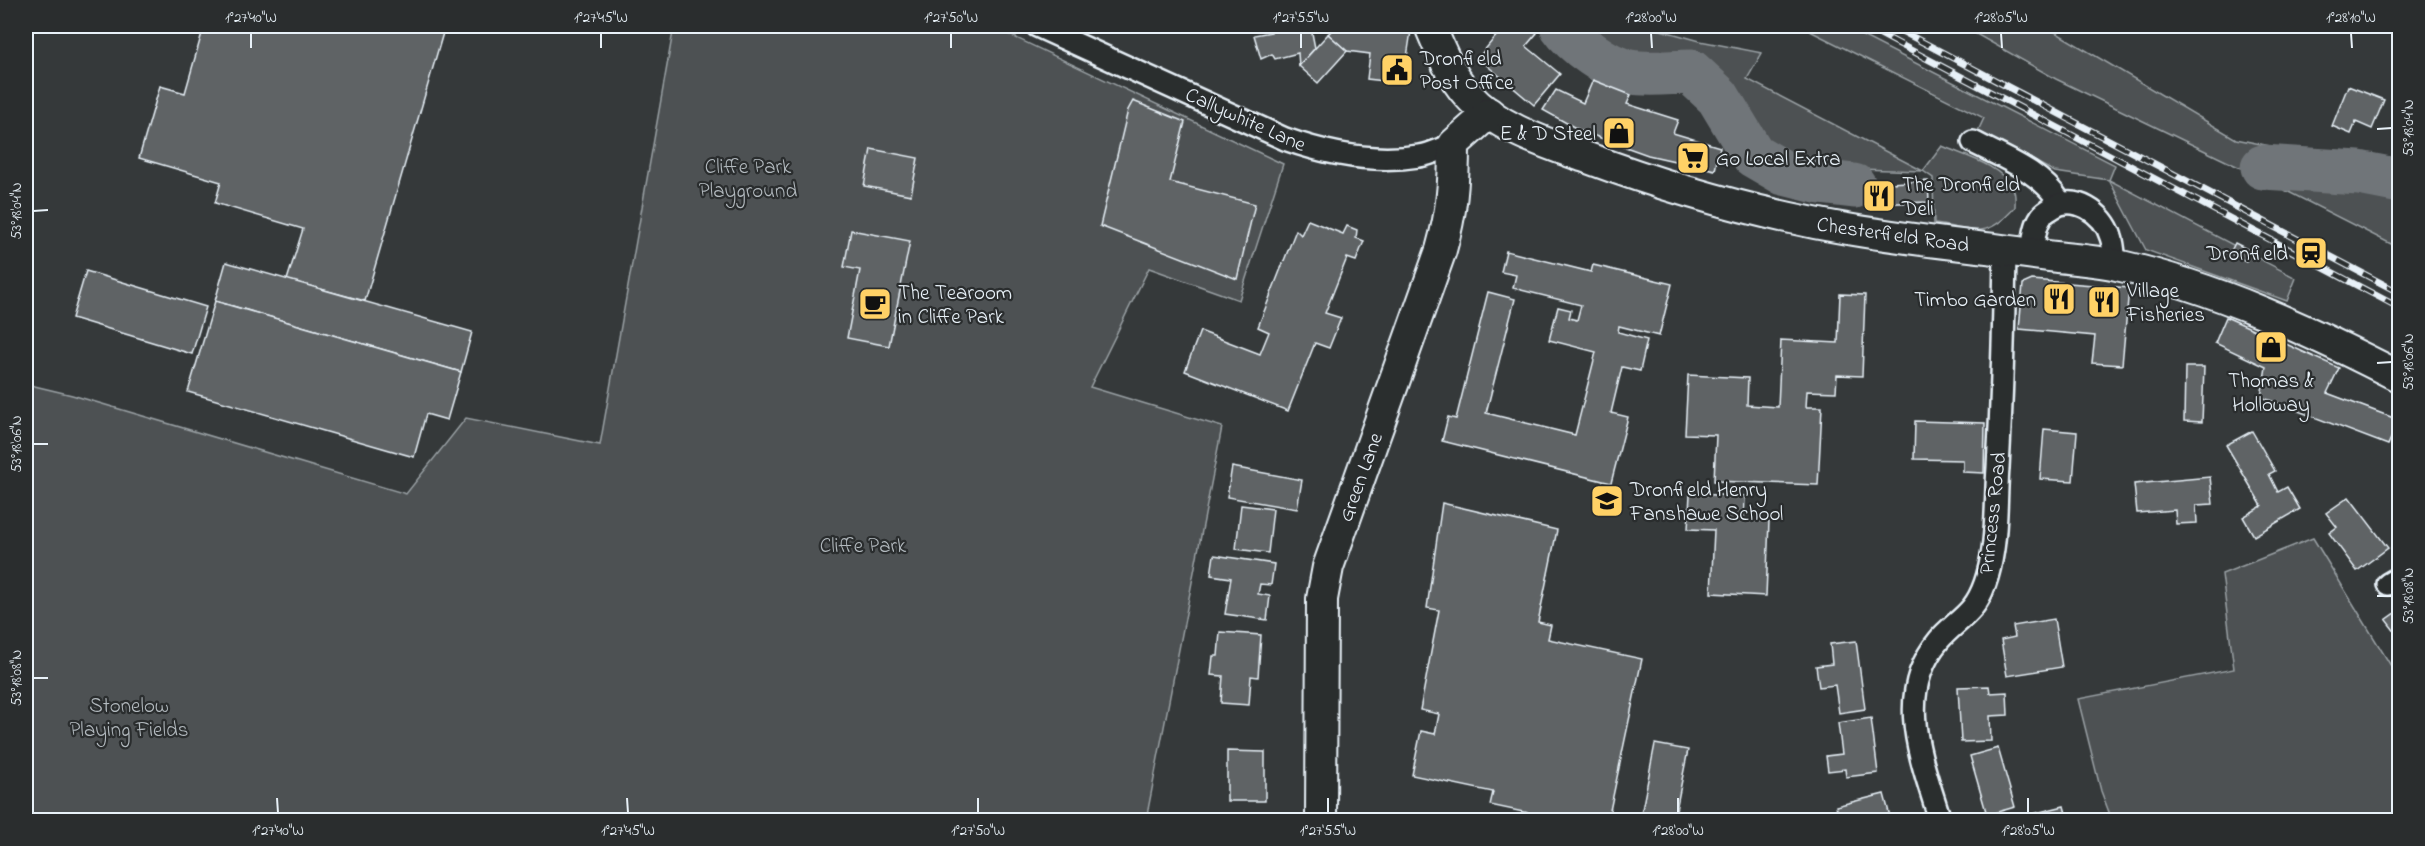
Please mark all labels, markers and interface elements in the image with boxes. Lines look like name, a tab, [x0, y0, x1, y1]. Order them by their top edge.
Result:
text: 1°27'40"W	[225, 7, 277, 29]
text: 1°27'45"W	[574, 7, 628, 29]
text: 1°27'50"W	[924, 7, 978, 29]
text: 1°27'55"W	[1273, 7, 1329, 29]
text: 1°28'00"W	[1625, 7, 1677, 29]
text: 1°28'05"W	[1974, 7, 2028, 29]
text: 1°28'10"W	[2326, 7, 2376, 29]
place label: Dronfield Post Office	[1419, 45, 1514, 99]
public building icon: Dronfield Post Office	[1379, 52, 1415, 88]
street label: Callywhite Lane	[1179, 81, 1311, 163]
text: 53°18'04"N	[2398, 99, 2420, 157]
shop icon: E & D Steel	[1601, 115, 1637, 151]
place label: E & D Steel	[1500, 120, 1596, 150]
supermarket icon: Go Local Extra	[1675, 140, 1711, 176]
place label: Go Local Extra	[1716, 145, 1841, 175]
park label: Cliffe Park Playground	[699, 153, 797, 209]
place label: The Dronfield Deli	[1901, 171, 2020, 225]
restaurant icon: The Dronfield Deli	[1861, 178, 1897, 214]
text: 53°18'04"N	[6, 182, 28, 240]
street label: Chesterfield Road	[1814, 210, 1971, 262]
station icon: Dronfield	[2293, 235, 2329, 271]
place label: Dronfield	[2206, 240, 2288, 270]
place label: Village Fisheries	[2126, 277, 2205, 331]
place label: The Tearoom in Cliffe Park	[898, 279, 1012, 333]
restaurant icon: Timbo Garden	[2041, 281, 2077, 317]
restaurant icon: Village Fisheries	[2086, 284, 2122, 320]
cafe icon: The Tearoom in Cliffe Park	[857, 286, 893, 322]
place label: Timbo Garden	[1914, 286, 2036, 316]
shop icon: Thomas & Holloway	[2253, 329, 2289, 365]
text: 53°18'06"N	[2398, 333, 2420, 391]
place label: Thomas & Holloway	[2228, 367, 2314, 423]
text: 53°18'06"N	[6, 415, 28, 473]
street label: Green Lane	[1332, 428, 1392, 526]
street label: Princess Road	[1973, 450, 2015, 576]
place label: Dronfield Henry Fanshawe School	[1629, 476, 1783, 530]
school or university icon: Dronfield Henry Fanshawe School	[1589, 483, 1625, 519]
park label: Cliffe Park	[820, 532, 907, 562]
text: 53°18'08"N	[2398, 568, 2420, 624]
text: 53°18'08"N	[6, 650, 28, 706]
park label: Stonelow Playing Fields	[69, 692, 189, 748]
text: 1°27'40"W	[252, 820, 304, 842]
text: 1°27'45"W	[601, 820, 655, 842]
text: 1°27'50"W	[951, 820, 1005, 842]
text: 1°27'55"W	[1300, 820, 1356, 842]
text: 1°28'00"W	[1652, 820, 1704, 842]
text: 1°28'05"W	[2001, 820, 2055, 842]

